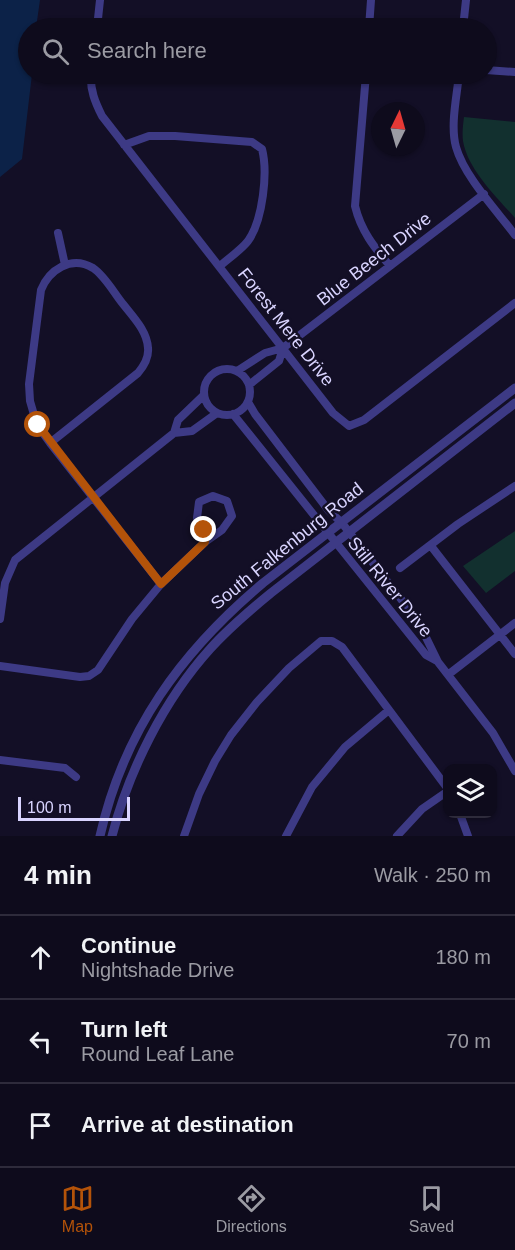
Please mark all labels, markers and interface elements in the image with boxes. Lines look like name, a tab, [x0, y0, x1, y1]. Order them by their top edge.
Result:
search box	[18, 18, 497, 84]
icon: search	[39, 35, 72, 68]
text: Search here	[87, 38, 207, 63]
north arrow	[371, 102, 425, 156]
street label: Blue Beech Drive	[313, 208, 435, 310]
street label: Forest Mere Drive	[234, 264, 338, 390]
route start	[24, 411, 50, 437]
street label: South Falkenburg Road	[207, 478, 367, 614]
route end	[190, 516, 216, 542]
street label: Still River Drive	[344, 533, 436, 641]
map controls	[443, 764, 497, 818]
button: layers	[443, 764, 497, 818]
scale bar	[18, 794, 130, 822]
text: 100 m	[27, 799, 71, 816]
text: 4 min	[24, 860, 92, 890]
text: Walk · 250 m	[374, 864, 491, 886]
text: Continue	[81, 933, 176, 958]
icon: ahead	[24, 941, 57, 974]
text: 180 m	[435, 946, 491, 968]
text: Nightshade Drive	[81, 959, 234, 981]
text: Turn left	[81, 1017, 167, 1042]
icon: left	[24, 1025, 57, 1058]
text: 70 m	[447, 1030, 491, 1052]
text: Round Leaf Lane	[81, 1043, 234, 1065]
icon: arrive	[24, 1109, 57, 1142]
text: Arrive at destination	[81, 1112, 294, 1137]
tab: Map	[61, 1182, 94, 1236]
tab: Directions	[216, 1182, 287, 1236]
tab: Saved	[409, 1182, 454, 1236]

